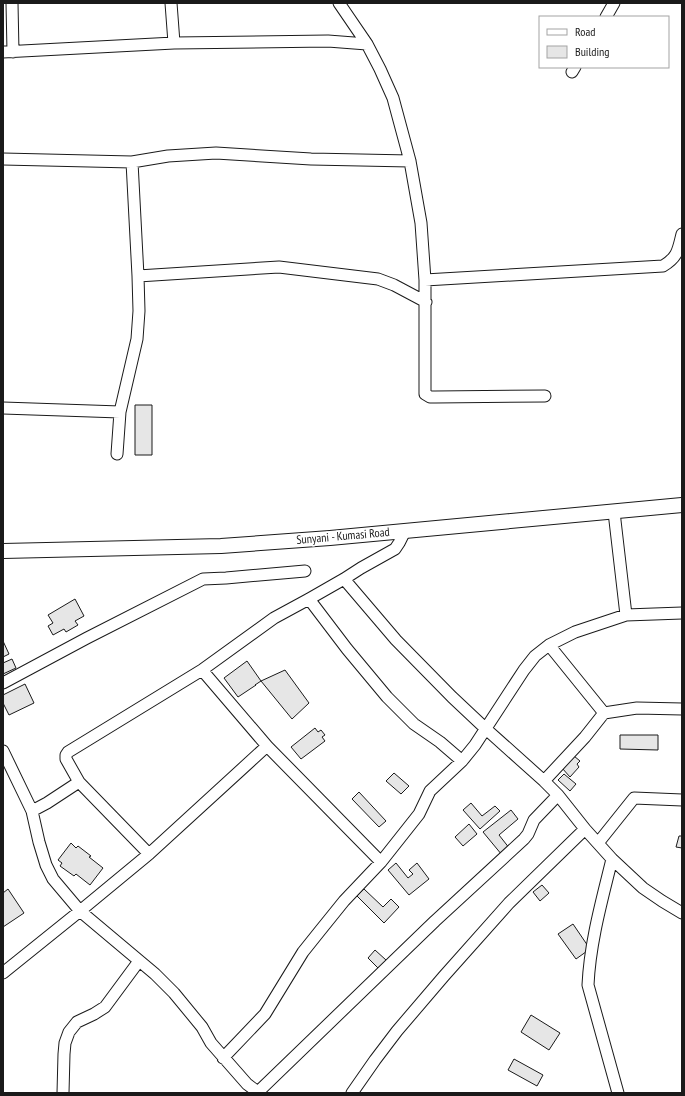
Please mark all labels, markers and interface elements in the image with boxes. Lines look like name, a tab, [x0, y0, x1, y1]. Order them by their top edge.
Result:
legend	[539, 16, 669, 68]
text: Road	[575, 24, 595, 39]
text: Building	[575, 44, 610, 59]
street label: Sunyani - Kumasi Road	[296, 524, 390, 547]

